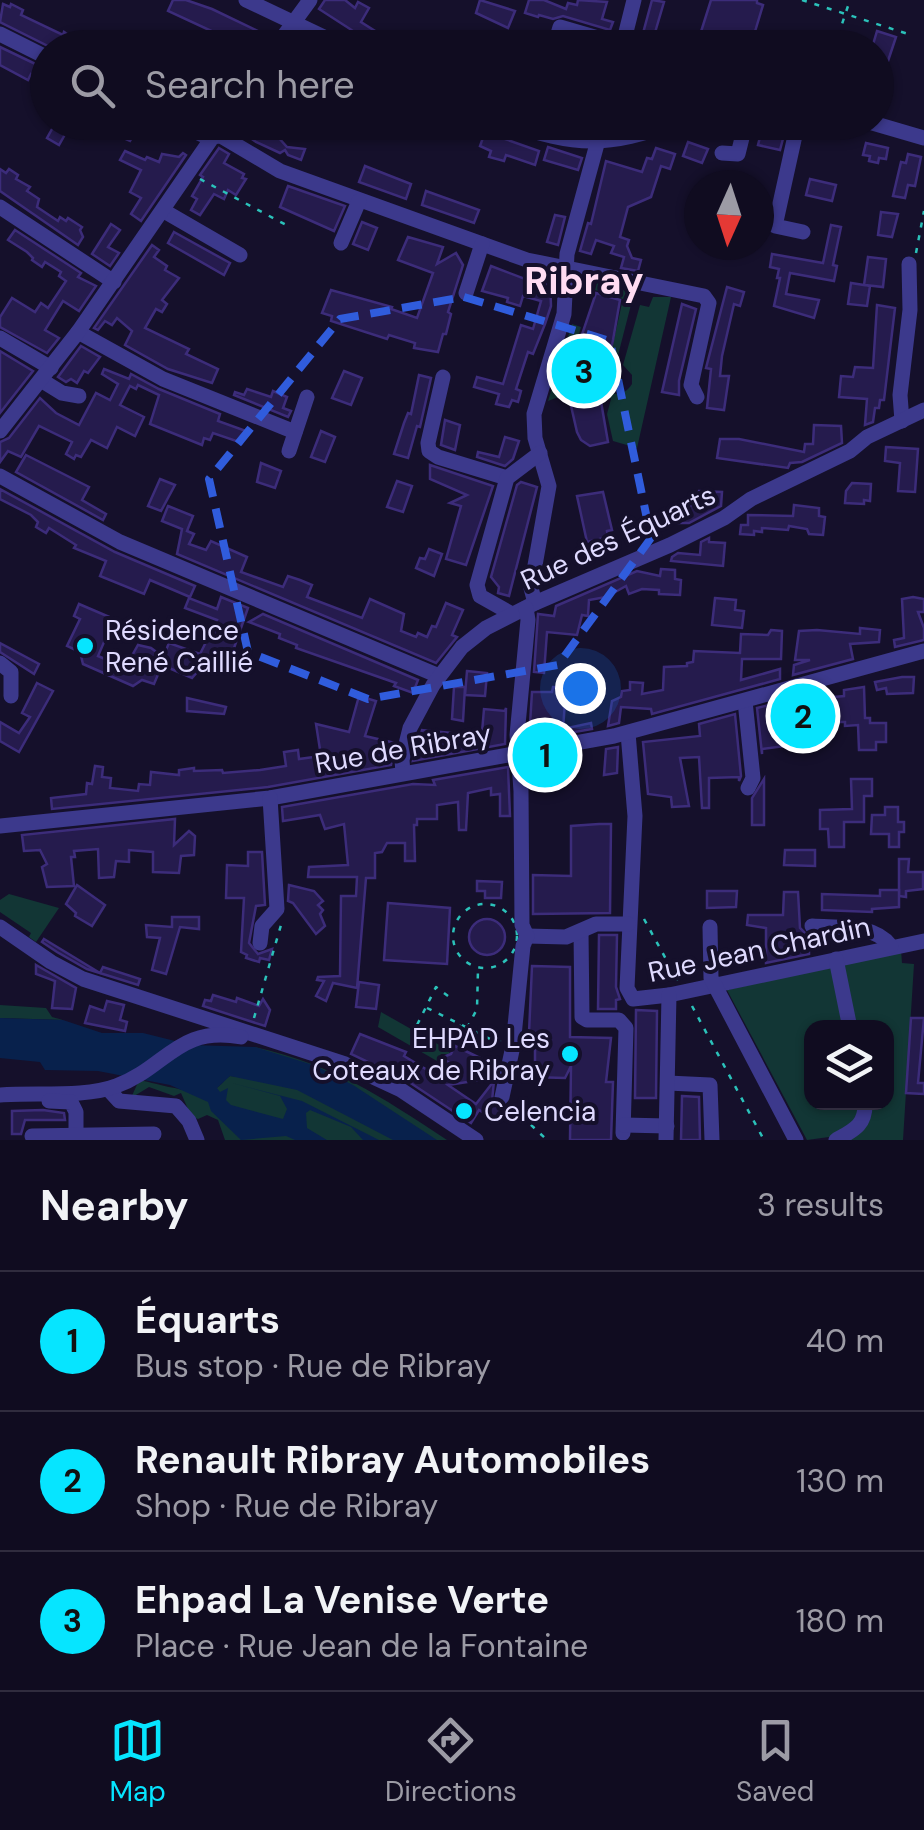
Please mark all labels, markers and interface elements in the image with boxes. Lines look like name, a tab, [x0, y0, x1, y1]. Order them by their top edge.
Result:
search box	[30, 30, 894, 140]
icon: search	[65, 58, 120, 113]
text: Search here	[145, 60, 355, 110]
north arrow	[684, 170, 774, 260]
district label: Ribray	[524, 256, 644, 306]
pin: 3	[552, 334, 616, 408]
street label: Rue des Équarts	[515, 476, 722, 599]
place label: Résidence René Caillié	[105, 612, 253, 681]
marker: Résidence René Caillié	[74, 635, 96, 657]
your location	[555, 663, 606, 714]
pin: 2	[770, 678, 836, 754]
street label: Rue de Ribray	[312, 715, 494, 782]
pin: 1	[512, 718, 578, 792]
street label: Rue Jean Chardin	[645, 908, 874, 991]
place label: EHPAD Les Coteaux de Ribray	[312, 1020, 550, 1089]
map controls	[804, 1020, 894, 1110]
button: layers	[804, 1020, 894, 1110]
marker: EHPAD Les Coteaux de Ribray	[559, 1043, 581, 1065]
place label: Celencia	[484, 1093, 596, 1130]
marker: Celencia	[453, 1100, 475, 1122]
text: Nearby	[40, 1178, 189, 1233]
text: 3 results	[757, 1184, 884, 1226]
text: Équarts	[135, 1295, 280, 1345]
text: 1	[67, 1320, 78, 1362]
text: 40 m	[806, 1320, 884, 1362]
text: Bus stop · Rue de Ribray	[135, 1345, 491, 1387]
text: Renault Ribray Automobiles	[135, 1435, 650, 1485]
text: 2	[63, 1460, 82, 1502]
text: 130 m	[796, 1460, 884, 1502]
text: Shop · Rue de Ribray	[135, 1485, 438, 1527]
text: Ehpad La Venise Verte	[135, 1575, 549, 1625]
text: 3	[63, 1600, 82, 1642]
text: 180 m	[796, 1600, 884, 1642]
text: Place · Rue Jean de la Fontaine	[135, 1625, 588, 1667]
tab: Map	[110, 1713, 166, 1810]
tab: Directions	[385, 1713, 517, 1810]
tab: Saved	[736, 1713, 814, 1810]

